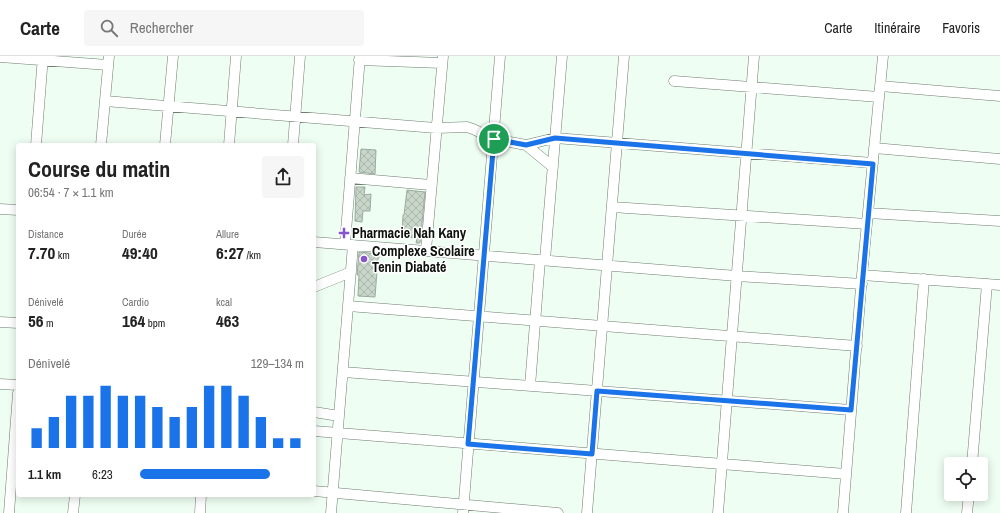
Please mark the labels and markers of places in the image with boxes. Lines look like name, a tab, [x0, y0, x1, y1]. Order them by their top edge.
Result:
pin	[477, 122, 511, 156]
place label: Pharmacie Nah Kany	[352, 224, 467, 242]
marker: Pharmacie Nah Kany	[339, 228, 349, 238]
place label: Complexe Scolaire Tenin Diabaté	[372, 242, 475, 276]
marker: Complexe Scolaire Tenin Diabaté	[359, 254, 369, 264]

